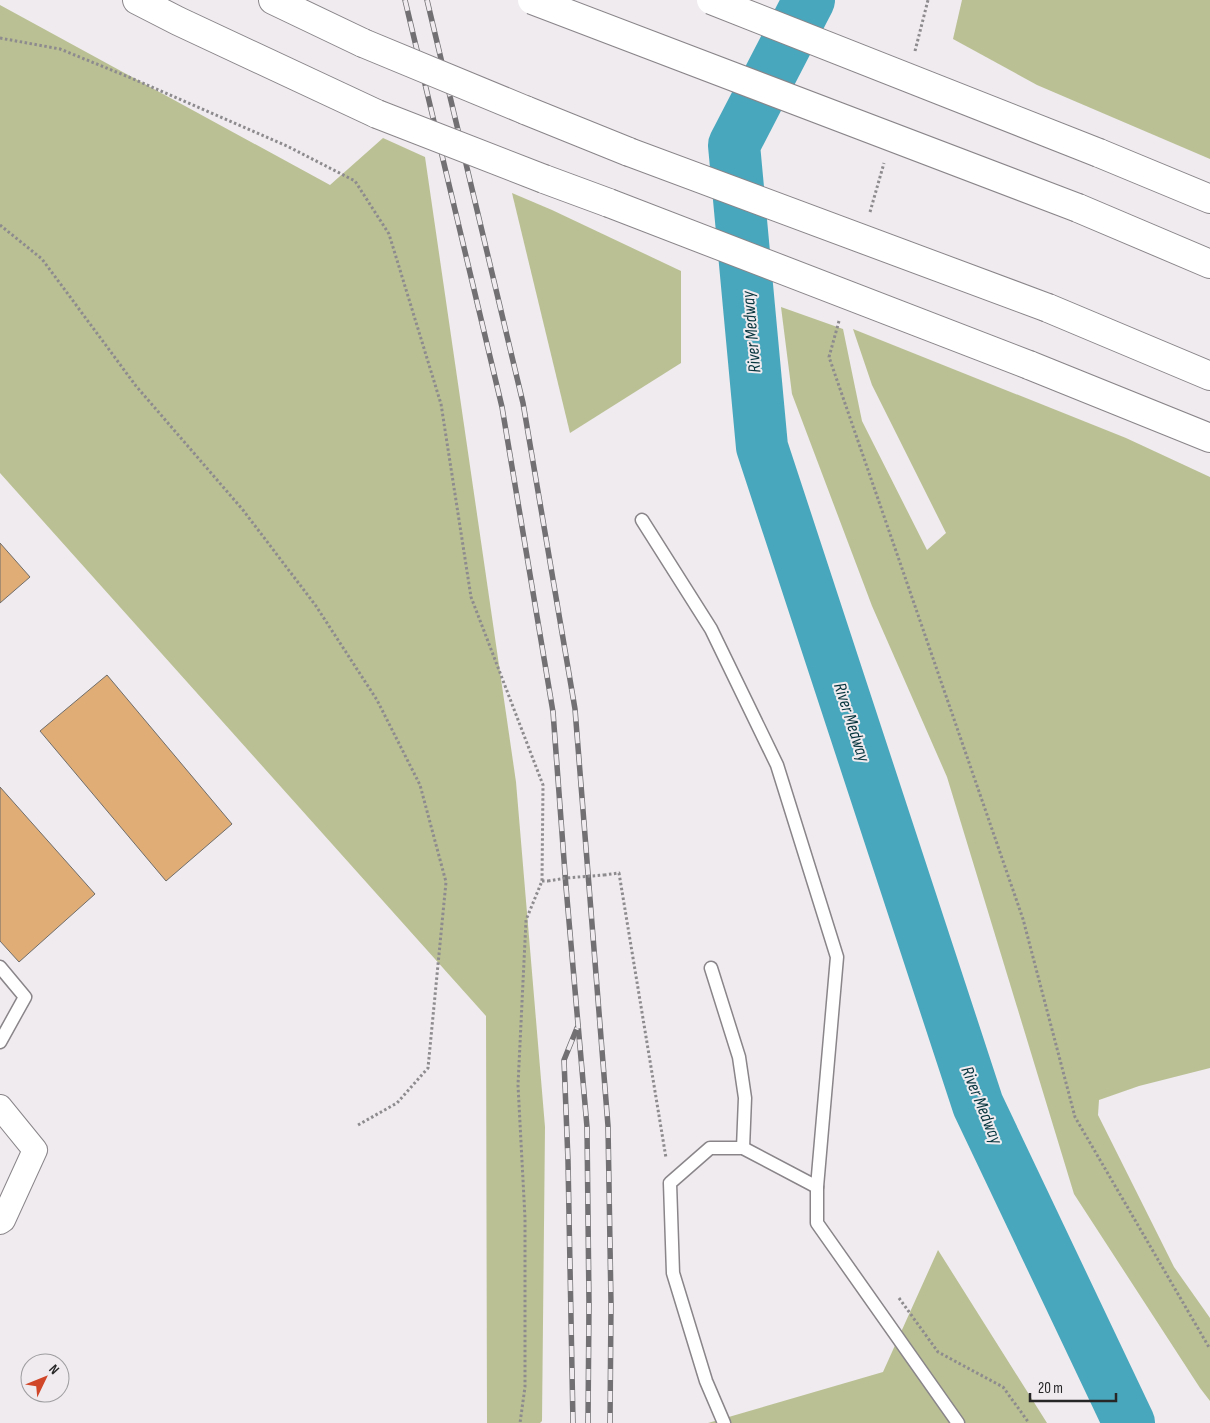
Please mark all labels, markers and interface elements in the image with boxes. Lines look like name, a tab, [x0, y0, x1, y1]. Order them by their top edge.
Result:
water label: River Medway	[737, 289, 766, 374]
water label: River Medway	[829, 680, 875, 765]
water label: River Medway	[956, 1063, 1007, 1148]
north arrow	[20, 1353, 70, 1403]
text: N	[45, 1361, 63, 1378]
scale bar	[1030, 1370, 1116, 1402]
text: 20 m	[1038, 1379, 1063, 1398]

